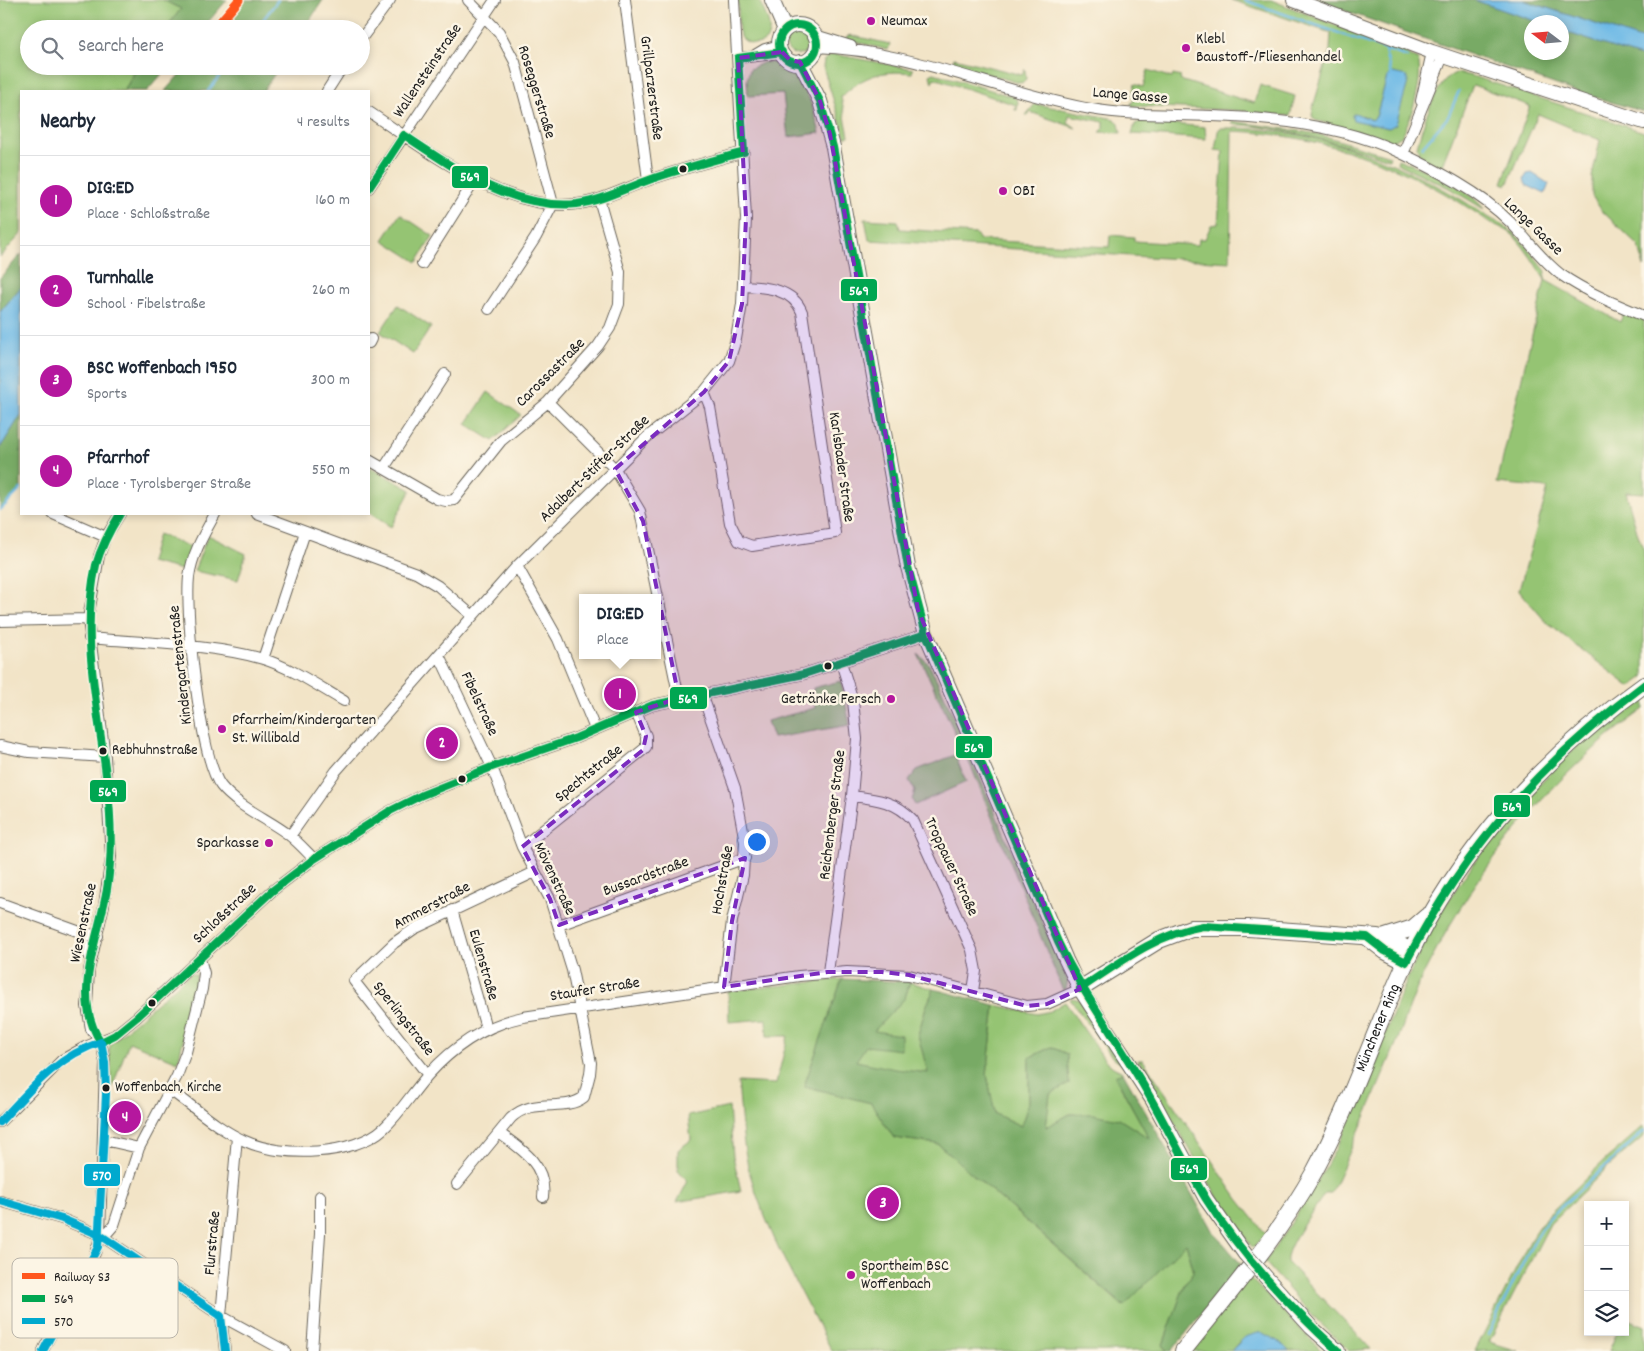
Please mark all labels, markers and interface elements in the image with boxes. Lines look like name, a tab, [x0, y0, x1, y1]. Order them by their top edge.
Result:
place label: Neumax	[881, 10, 927, 33]
marker: Neumax	[865, 15, 877, 27]
north arrow	[1524, 15, 1569, 60]
street label: Wallensteinstraße	[388, 19, 468, 123]
search box	[20, 20, 370, 75]
place label: Klebl Baustoff-/Fliesenhandel	[1196, 28, 1341, 69]
icon: search	[38, 34, 66, 62]
text: Search here	[78, 34, 164, 61]
street label: Grillparzerstraße	[633, 34, 669, 142]
marker: Klebl Baustoff-/Fliesenhandel	[1180, 42, 1192, 54]
street label: Roseggerstraße	[511, 43, 561, 141]
street label: Lange Gasse	[1092, 81, 1168, 111]
text: Nearby	[40, 108, 95, 138]
text: 4 results	[297, 111, 350, 134]
unlabelled marker	[678, 164, 688, 174]
line badge: 569	[451, 165, 489, 189]
text: 569	[460, 168, 480, 188]
text: DIG:ED	[87, 176, 134, 203]
place label: OBI	[1013, 180, 1035, 203]
marker: OBI	[997, 185, 1009, 197]
text: 1	[54, 189, 58, 212]
text: 160 m	[315, 189, 350, 212]
street label: Lange Gasse	[1498, 193, 1568, 261]
text: Place · Schloßstraße	[87, 203, 210, 226]
text: Turnhalle	[87, 266, 154, 293]
line badge: 569	[840, 278, 878, 302]
text: 2	[53, 279, 60, 302]
text: 260 m	[312, 279, 350, 302]
text: 569	[849, 282, 869, 302]
text: School · Fibelstraße	[87, 293, 205, 316]
street label: Carossastraße	[511, 333, 591, 413]
text: BSC Woffenbach 1950	[87, 356, 237, 383]
text: 3	[52, 369, 60, 392]
text: 300 m	[311, 369, 350, 392]
text: Sports	[87, 383, 127, 406]
street label: Adalbert-Stifter-Straße	[535, 410, 655, 528]
street label: Karlsbader Straße	[822, 410, 860, 524]
text: Pfarrhof	[87, 446, 149, 473]
text: 4	[53, 459, 59, 482]
text: 550 m	[312, 459, 350, 482]
text: Place · Tyrolsberger Straße	[87, 473, 251, 496]
popup	[579, 594, 661, 659]
text: DIG:ED	[597, 602, 643, 629]
street label: Kindergartenstraße	[163, 604, 199, 726]
text: Place	[597, 629, 629, 652]
unlabelled marker	[823, 661, 833, 671]
street label: Fibelstraße	[454, 668, 504, 740]
pin: 1	[604, 675, 636, 713]
line badge: 569	[669, 686, 708, 710]
place label: Getränke Fersch	[781, 688, 881, 711]
text: 569	[678, 690, 698, 710]
marker: Getränke Fersch	[885, 693, 897, 705]
place label: Pfarrheim/Kindergarten St. Willibald	[232, 709, 376, 750]
marker: Pfarrheim/Kindergarten St. Willibald	[216, 723, 228, 735]
pin: 2	[426, 724, 458, 762]
line badge: 569	[955, 735, 993, 759]
street label: Spechtstraße	[550, 739, 628, 809]
text: 569	[964, 739, 984, 759]
place label: Rebhuhnstraße	[112, 740, 198, 762]
marker: Rebhuhnstraße	[98, 746, 108, 756]
street label: Reichenberger Straße	[814, 749, 852, 881]
unlabelled marker	[457, 774, 467, 784]
line badge: 569	[89, 779, 127, 803]
text: 569	[98, 783, 118, 803]
line badge: 569	[1493, 794, 1531, 818]
text: 569	[1502, 798, 1522, 818]
street label: Troppauer Straße	[918, 814, 984, 920]
your location	[744, 829, 770, 855]
place label: Sparkasse	[197, 832, 259, 855]
marker: Sparkasse	[263, 837, 275, 849]
street label: Mövenstraße	[527, 839, 581, 919]
street label: Hochstraße	[706, 844, 740, 916]
street label: Bussardstraße	[600, 851, 692, 903]
street label: Ammerstraße	[389, 876, 475, 936]
street label: Schloßstraße	[188, 878, 262, 950]
street label: Wiesenstraße	[64, 881, 104, 965]
street label: Eulenstraße	[462, 927, 504, 1003]
street label: Staufer Straße	[548, 972, 642, 1008]
street label: Sperlingstraße	[366, 977, 440, 1061]
street label: Münchener Ring	[1350, 980, 1406, 1075]
unlabelled marker	[147, 998, 157, 1008]
place label: Woffenbach, Kirche	[115, 1077, 222, 1099]
marker: Woffenbach, Kirche	[101, 1083, 111, 1093]
pin: 4	[109, 1098, 141, 1136]
line badge: 569	[1170, 1157, 1208, 1181]
text: 569	[1179, 1160, 1199, 1180]
line badge: 570	[83, 1163, 121, 1187]
text: 570	[92, 1167, 112, 1187]
pin: 3	[867, 1184, 899, 1222]
map controls	[1584, 1201, 1629, 1336]
button: +	[1584, 1201, 1629, 1246]
street label: Flurstraße	[199, 1210, 227, 1276]
button: −	[1584, 1246, 1629, 1291]
place label: Sportheim BSC Woffenbach	[861, 1255, 949, 1296]
legend	[12, 1258, 178, 1338]
text: Railway S3	[54, 1268, 110, 1288]
marker: Sportheim BSC Woffenbach	[845, 1269, 857, 1281]
text: 569	[54, 1290, 74, 1310]
button: layers	[1584, 1291, 1629, 1336]
text: 570	[54, 1313, 73, 1333]

